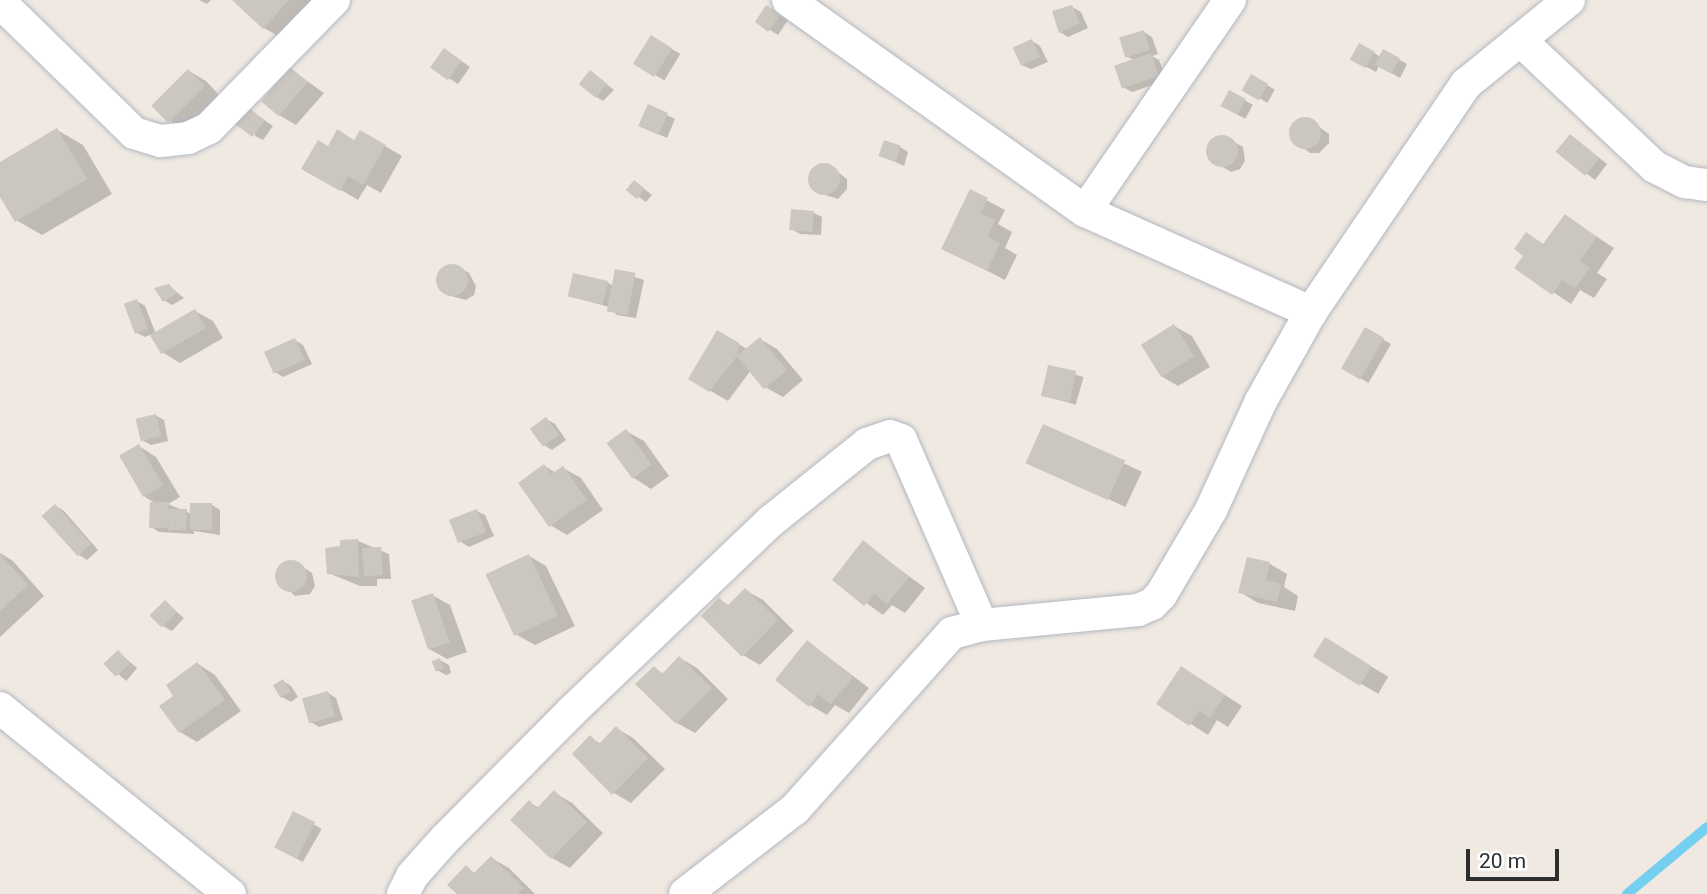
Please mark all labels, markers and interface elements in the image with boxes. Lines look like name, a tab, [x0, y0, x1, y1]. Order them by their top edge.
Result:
scale bar	[1469, 834, 1562, 878]
text: 20 m	[1479, 849, 1526, 873]

